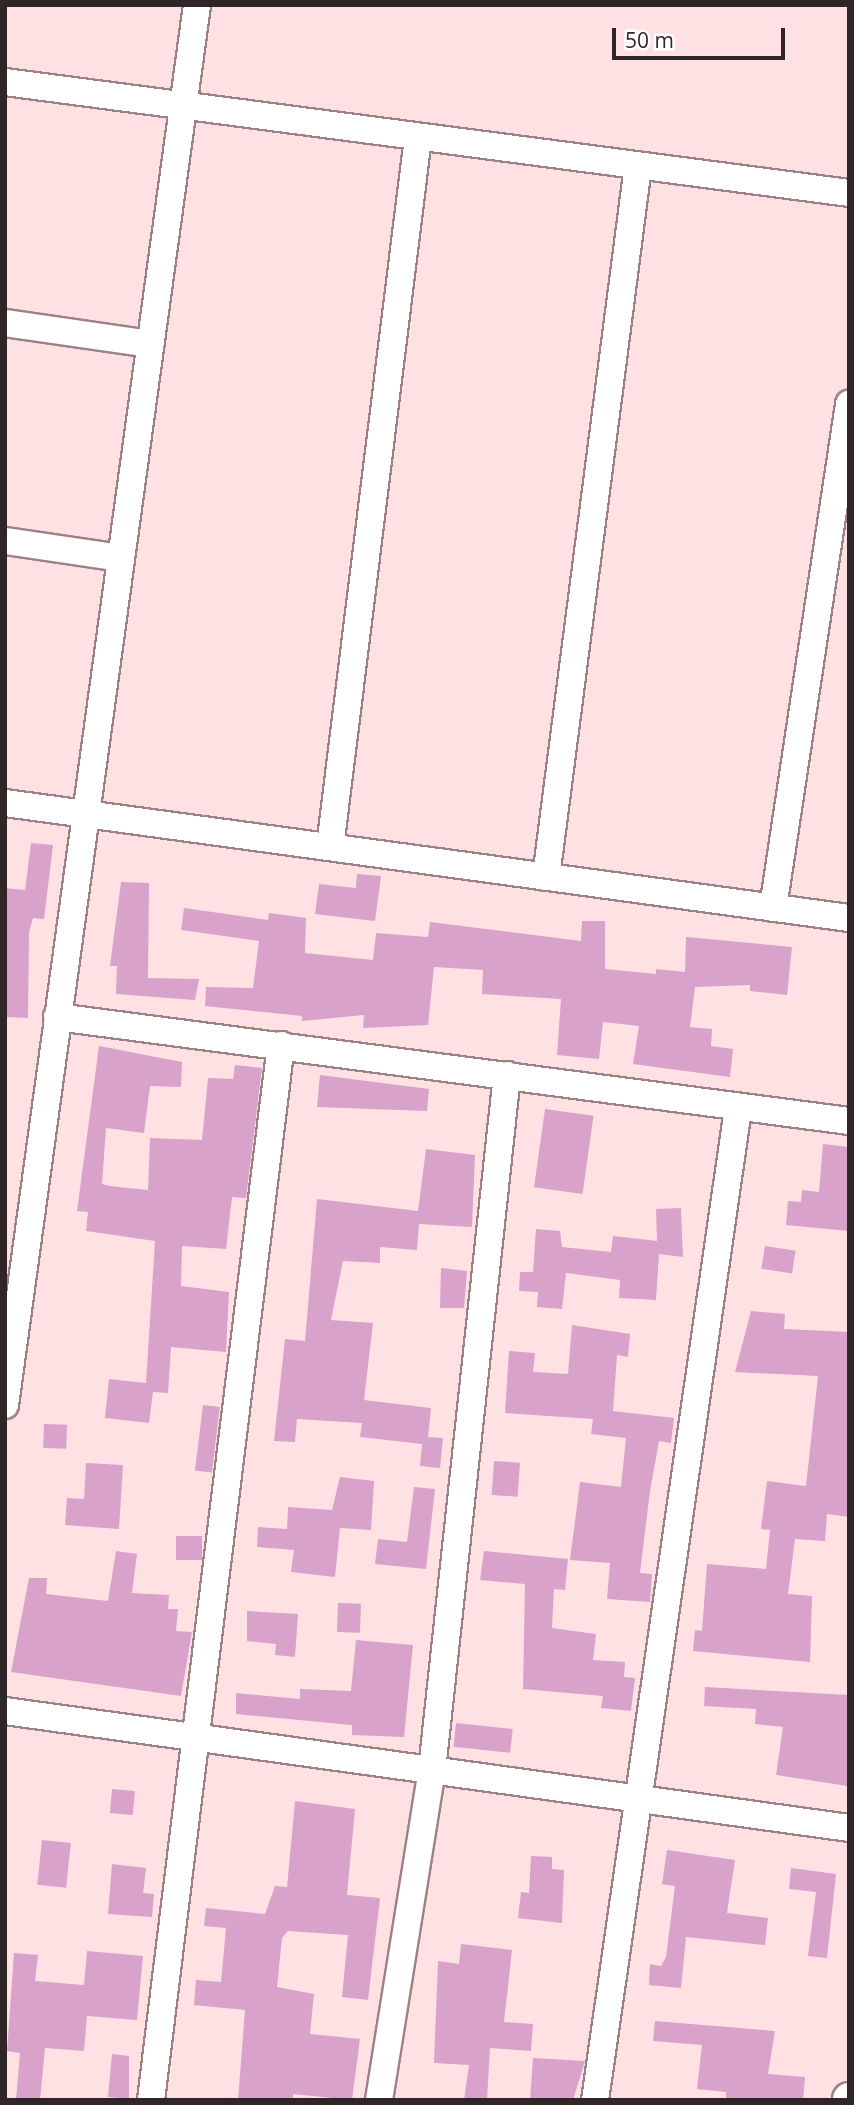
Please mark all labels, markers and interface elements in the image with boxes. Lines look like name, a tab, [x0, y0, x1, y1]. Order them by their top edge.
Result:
scale bar	[616, 14, 789, 58]
text: 50 m	[625, 26, 674, 54]

